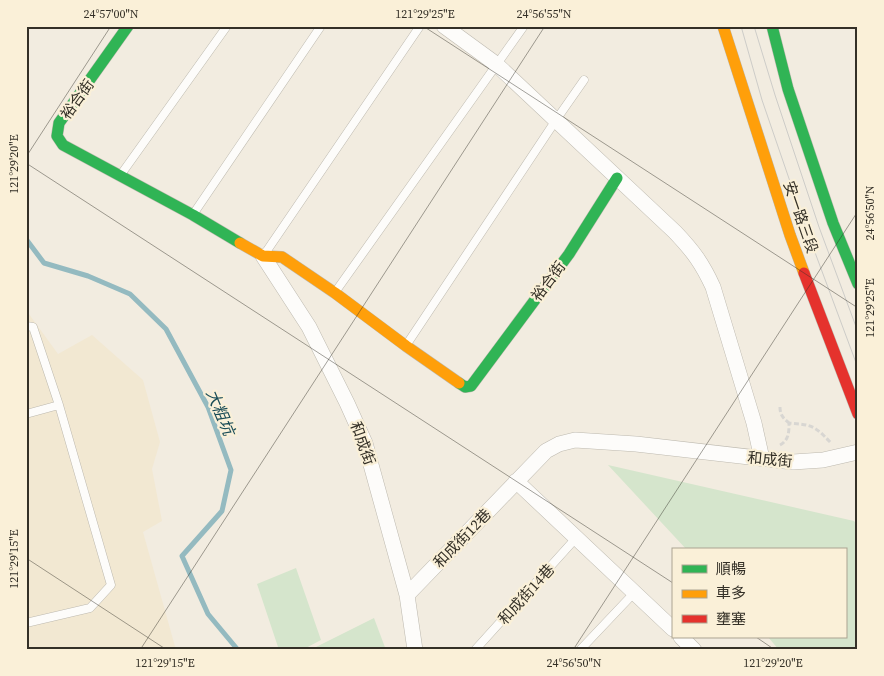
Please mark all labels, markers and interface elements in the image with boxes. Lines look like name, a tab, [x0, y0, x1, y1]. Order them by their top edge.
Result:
text: 24°57'00"N	[83, 6, 139, 22]
text: 121°29'25"E	[395, 6, 455, 22]
text: 24°56'55"N	[516, 6, 572, 22]
street label: 裕合街	[55, 75, 99, 123]
text: 121°29'20"E	[6, 134, 22, 194]
street label: 安一路三段	[779, 178, 823, 256]
text: 24°56'50"N	[862, 185, 878, 241]
street label: 裕合街	[526, 257, 570, 305]
text: 121°29'25"E	[862, 278, 878, 338]
water label: 大粗坑	[201, 386, 241, 440]
street label: 和成街	[345, 418, 381, 468]
street label: 和成街	[747, 447, 793, 471]
street label: 和成街12巷	[428, 504, 496, 572]
text: 121°29'15"E	[6, 529, 22, 589]
legend	[672, 548, 846, 638]
text: 順暢	[716, 558, 746, 579]
street label: 和成街14巷	[493, 559, 559, 629]
text: 車多	[716, 582, 746, 603]
text: 壅塞	[716, 608, 746, 629]
text: 121°29'15"E	[135, 655, 195, 671]
text: 24°56'50"N	[546, 655, 602, 671]
text: 121°29'20"E	[743, 655, 803, 671]

